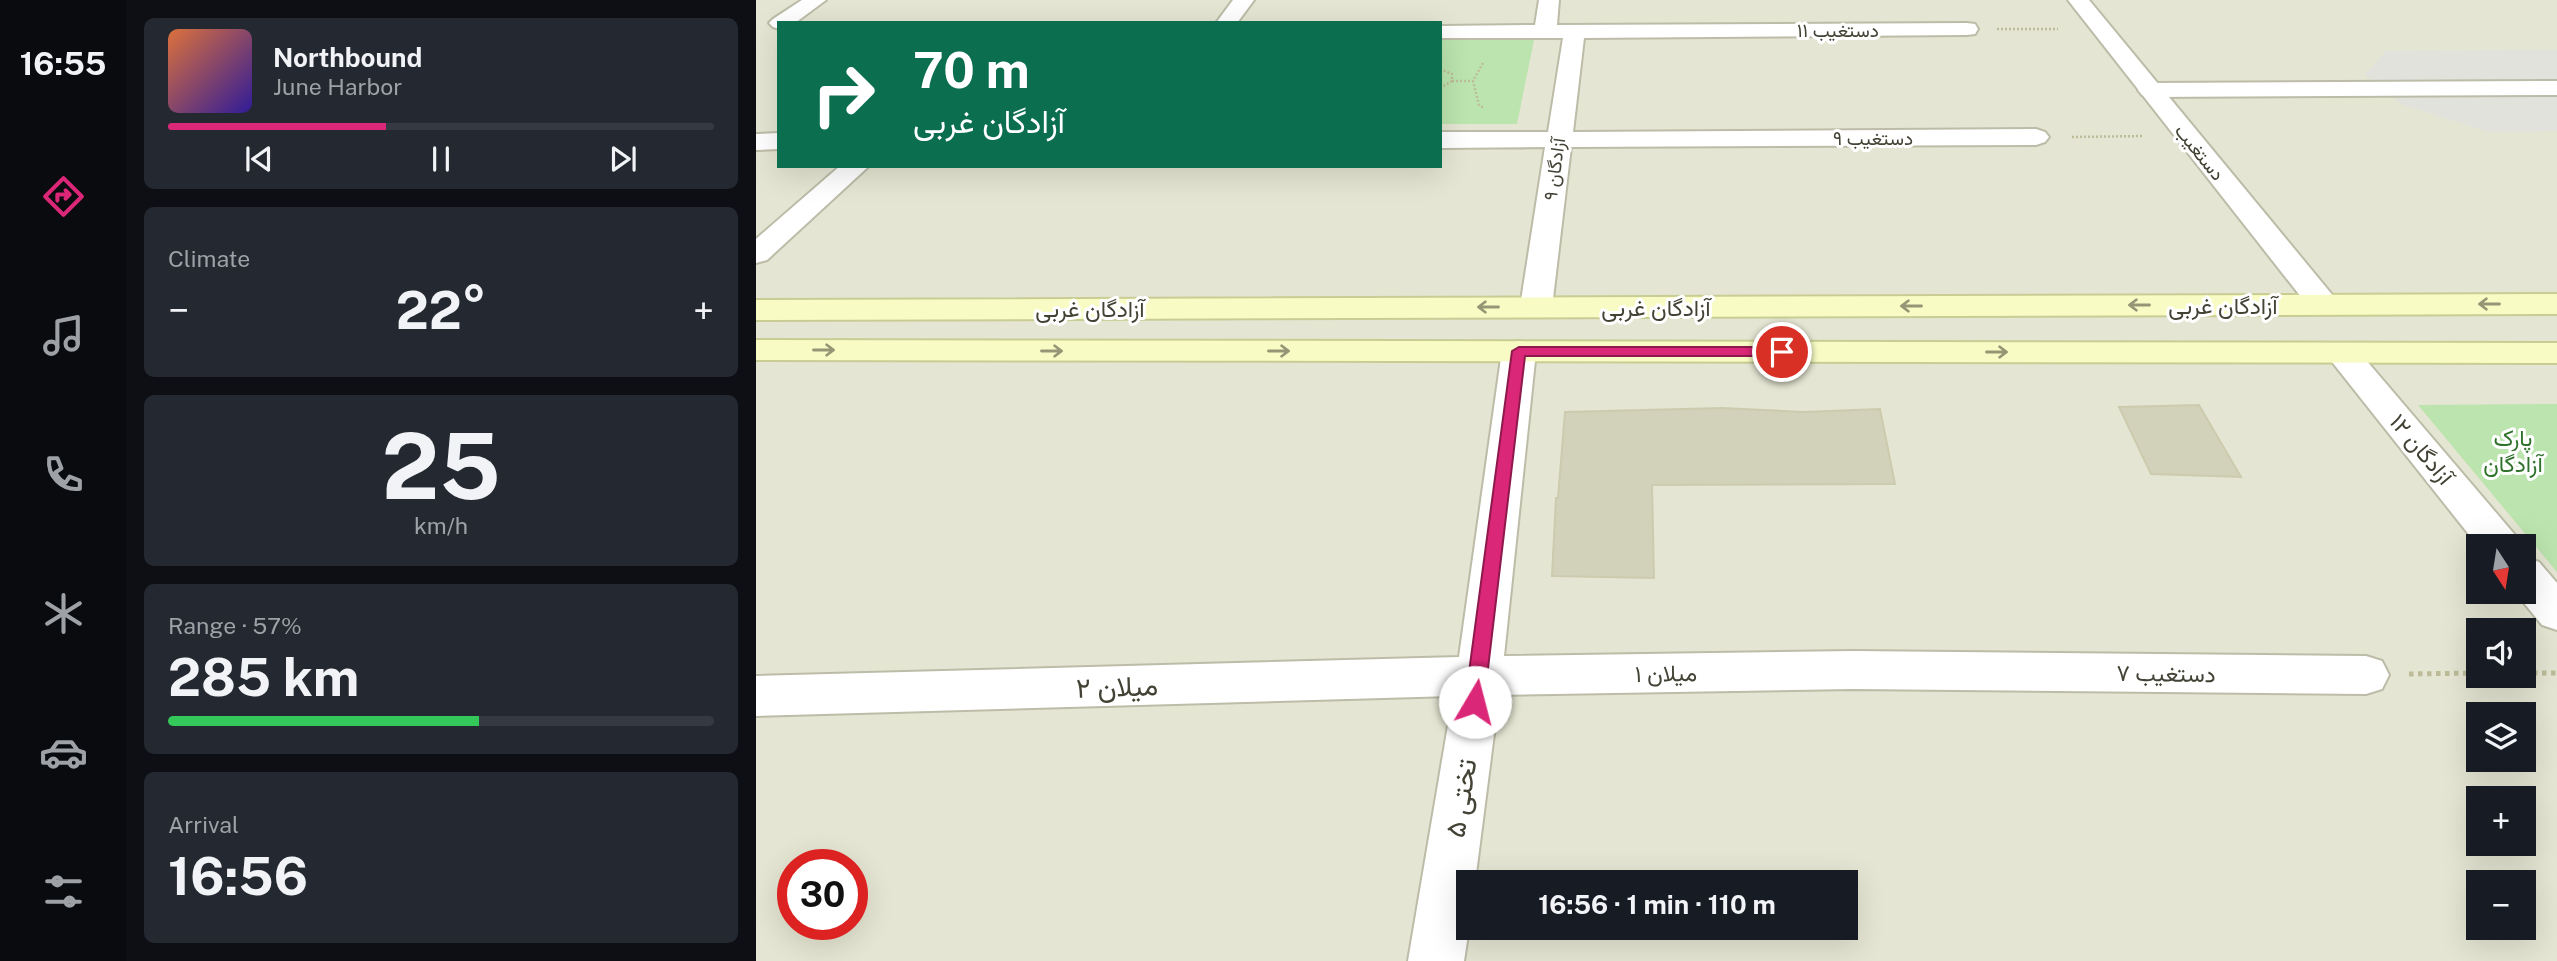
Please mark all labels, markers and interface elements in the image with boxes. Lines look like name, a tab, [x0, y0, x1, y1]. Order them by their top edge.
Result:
street label: دستغیب ۱۱	[1797, 19, 1879, 42]
text: 70 m	[913, 41, 1030, 99]
text: Northbound	[273, 42, 422, 73]
text: 16:55	[20, 45, 106, 82]
icon: right	[798, 49, 889, 140]
text: June Harbor	[273, 73, 402, 100]
text: آزادگان غربی	[913, 103, 1065, 140]
street label: دستغیب	[2170, 119, 2229, 185]
street label: دستغیب ۹	[1833, 127, 1913, 150]
street label: آزادگان ۹	[1539, 135, 1570, 202]
icon: previous	[240, 140, 278, 178]
icon: pause	[422, 140, 460, 178]
icon: next	[604, 140, 642, 178]
icon: directions	[39, 172, 88, 221]
text: Climate	[168, 245, 250, 272]
text: 22°	[396, 280, 486, 341]
text: −	[168, 288, 189, 333]
text: +	[693, 288, 714, 333]
street label: آزادگان غربی	[2168, 292, 2279, 321]
street label: آزادگان غربی	[1601, 294, 1712, 323]
street label: آزادگان غربی	[1035, 295, 1146, 324]
one-way arrow	[2478, 297, 2501, 311]
one-way arrow	[2128, 298, 2151, 312]
one-way arrow	[1900, 299, 1923, 313]
one-way arrow	[1477, 300, 1500, 314]
icon: music	[39, 311, 88, 360]
pin	[1752, 322, 1812, 382]
icon: arrive	[1763, 333, 1801, 371]
one-way arrow	[812, 343, 835, 357]
one-way arrow	[1040, 344, 1063, 358]
one-way arrow	[1267, 344, 1290, 358]
one-way arrow	[1985, 345, 2008, 359]
street label: آزادگان ۱۲	[2383, 408, 2460, 492]
text: 25	[381, 413, 501, 519]
park label: پارک آزادگان	[2483, 424, 2544, 479]
icon: phone	[39, 450, 88, 499]
text: km/h	[414, 512, 468, 539]
north arrow	[2466, 534, 2536, 604]
map controls	[2466, 534, 2536, 940]
icon: climate	[39, 589, 88, 638]
text: Range · 57%	[168, 612, 302, 639]
button: sound	[2466, 618, 2536, 688]
text: 285 km	[168, 647, 359, 708]
street label: میلان ۱	[1635, 659, 1697, 687]
street label: دستغیب ۷	[2116, 659, 2216, 687]
position arrow	[1438, 665, 1512, 739]
street label: میلان ۲	[1075, 668, 1159, 704]
button: layers	[2466, 702, 2536, 772]
icon: car	[39, 728, 88, 777]
street label: تختی ۵	[1438, 756, 1483, 840]
button: +	[2466, 786, 2536, 856]
text: Arrival	[168, 811, 239, 838]
text: 16:56	[168, 846, 308, 907]
speed limit sign: 30	[777, 849, 868, 940]
icon: filters	[39, 867, 88, 916]
button: −	[2466, 870, 2536, 940]
text: 16:56 · 1 min · 110 m	[1538, 889, 1776, 920]

